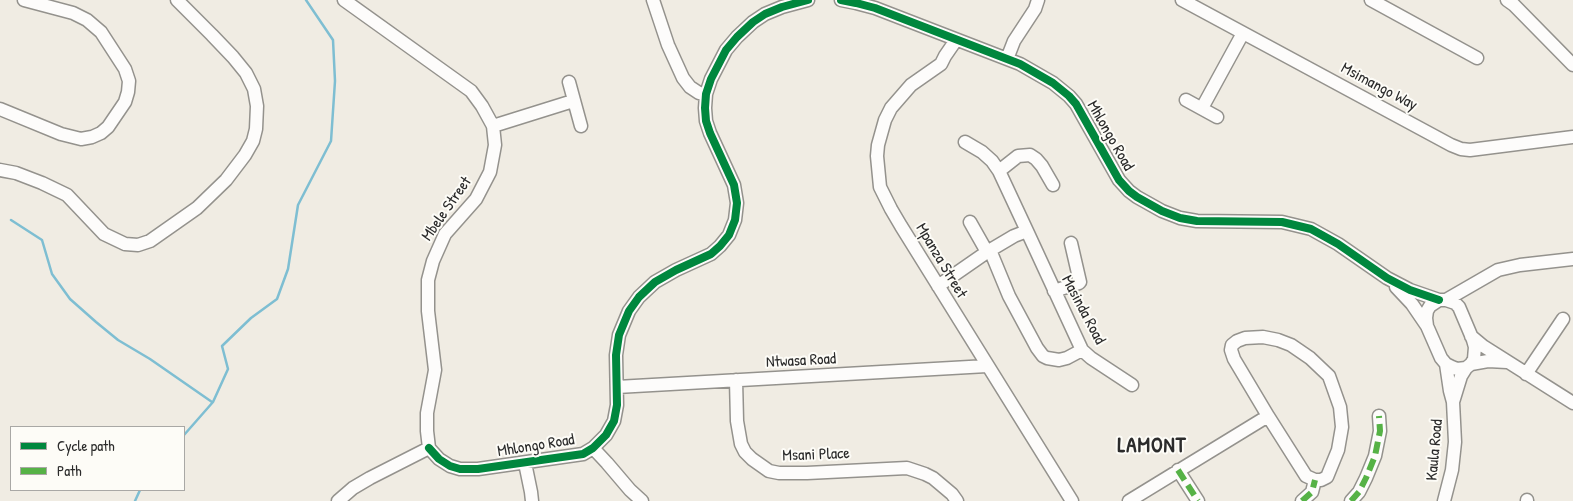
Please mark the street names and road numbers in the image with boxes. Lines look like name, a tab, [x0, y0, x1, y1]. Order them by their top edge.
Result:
street label: Msimango Way	[1338, 59, 1420, 115]
street label: Mhlongo Road	[1082, 98, 1138, 174]
street label: Mbele Street	[418, 173, 476, 245]
street label: Mpanza Street	[911, 220, 971, 302]
street label: Masinda Road	[1057, 272, 1109, 348]
street label: Ntwasa Road	[766, 350, 836, 372]
street label: Kaula Road	[1423, 419, 1447, 481]
street label: Mhlongo Road	[496, 430, 576, 462]
street label: Msani Place	[782, 444, 850, 466]

